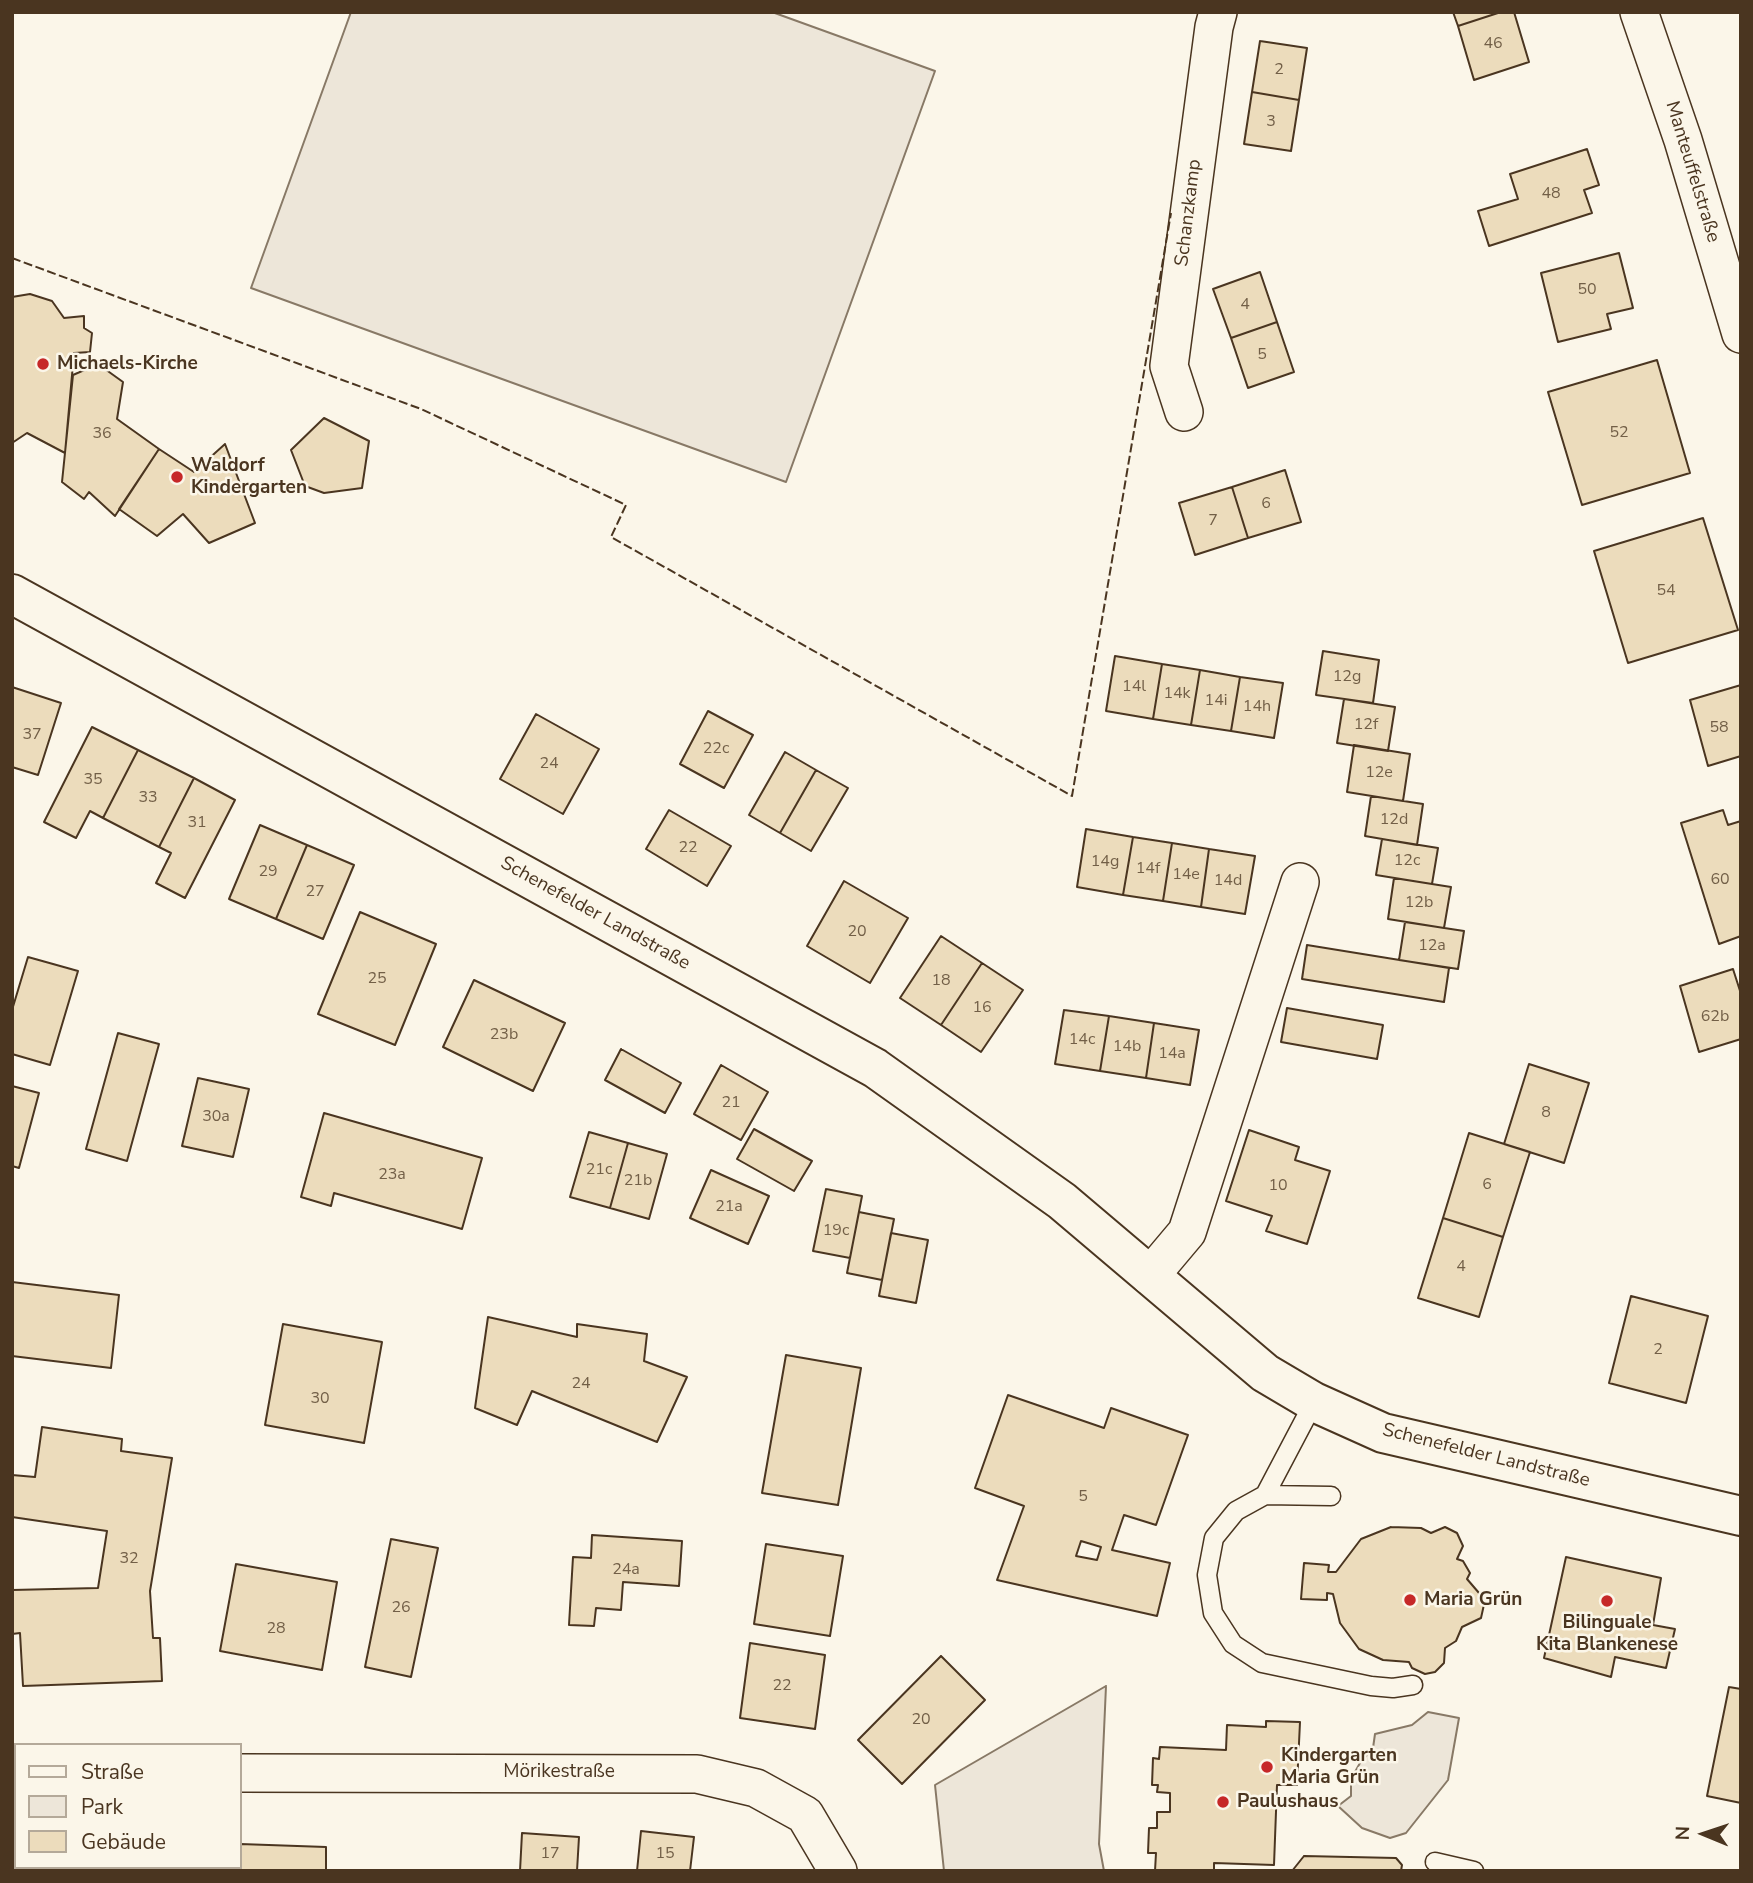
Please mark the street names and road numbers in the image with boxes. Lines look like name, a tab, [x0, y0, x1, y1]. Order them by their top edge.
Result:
street label: Manteuffelstraße	[1660, 99, 1724, 245]
street label: Schanzkamp	[1171, 158, 1207, 268]
street label: Schenefelder Landstraße	[496, 852, 694, 976]
street label: Schenefelder Landstraße	[1380, 1419, 1592, 1493]
street label: Mörikestraße	[503, 1761, 615, 1783]

